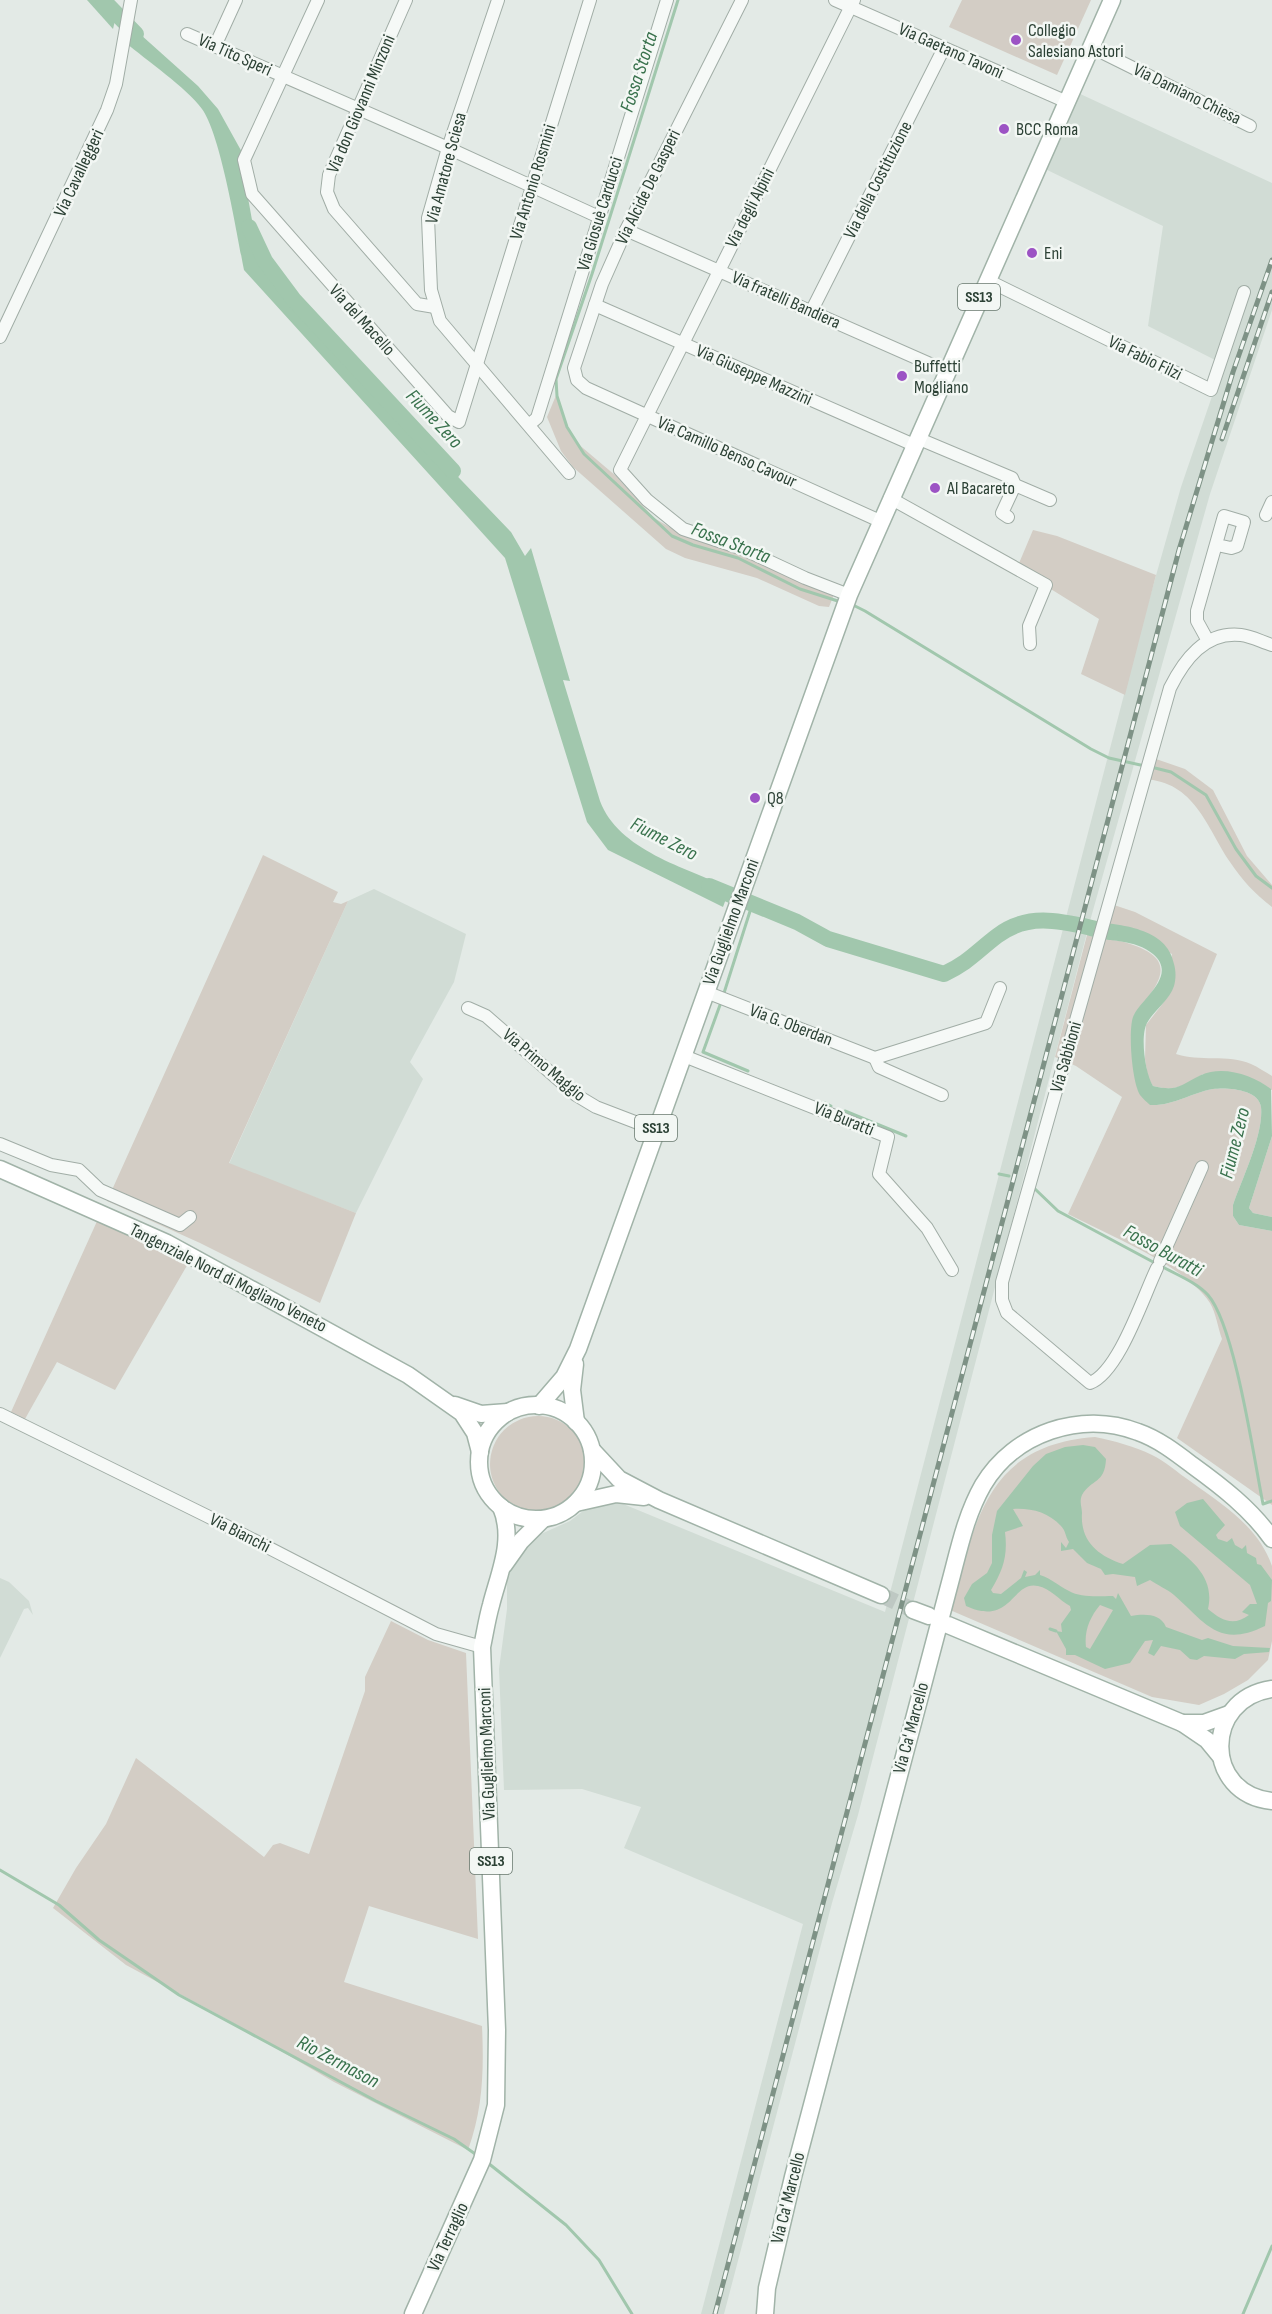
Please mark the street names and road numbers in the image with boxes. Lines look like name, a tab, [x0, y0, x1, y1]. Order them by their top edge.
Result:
street label: Via Gaetano Tavoni	[895, 18, 1007, 84]
street label: Via Tito Speri	[195, 29, 275, 81]
street label: Via don Giovanni Minzoni	[322, 32, 400, 176]
street label: Via Damiano Chiesa	[1130, 59, 1244, 129]
street label: Via Amatore Sciesa	[421, 110, 471, 226]
street label: Via della Costituzione	[839, 118, 917, 242]
street label: Via Antonio Rosmini	[506, 122, 560, 242]
street label: Via Cavalleggeri	[50, 126, 108, 220]
street label: Via Alcide De Gasperi	[611, 126, 685, 248]
street label: Via Giosuè Carducci	[573, 154, 627, 274]
street label: Via degli Alpini	[721, 165, 779, 251]
street label: Via fratelli Bandiera	[728, 267, 844, 333]
street label: Via del Macello	[325, 280, 399, 360]
road number: SS13	[958, 284, 1000, 310]
street label: Via Fabio Filzi	[1105, 331, 1185, 385]
street label: Via Giuseppe Mazzini	[693, 340, 815, 410]
street label: Via Camillo Benso Cavour	[654, 412, 800, 492]
street label: Via Guglielmo Marconi	[698, 856, 764, 988]
street label: Via G. Oberdan	[747, 1000, 835, 1050]
street label: Via Sabbioni	[1046, 1019, 1086, 1095]
street label: Via Primo Maggio	[498, 1024, 590, 1106]
street label: Via Buratti	[811, 1097, 877, 1141]
road number: SS13	[635, 1115, 677, 1141]
street label: Tangenziale Nord di Mogliano Veneto	[126, 1219, 330, 1337]
street label: Via Bianchi	[206, 1509, 274, 1557]
street label: Via Ca' Marcello	[889, 1680, 933, 1776]
street label: Via Guglielmo Marconi	[474, 1687, 500, 1821]
road number: SS13	[470, 1848, 512, 1874]
street label: Via Ca' Marcello	[767, 2150, 809, 2246]
street label: Via Terraglio	[423, 2199, 473, 2275]

